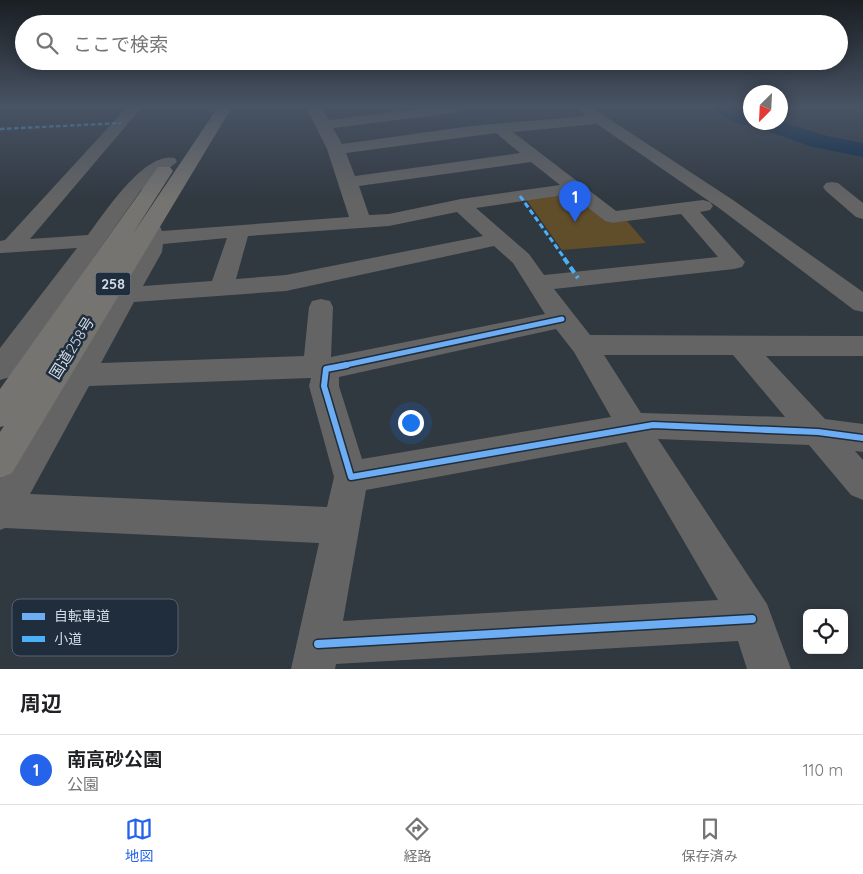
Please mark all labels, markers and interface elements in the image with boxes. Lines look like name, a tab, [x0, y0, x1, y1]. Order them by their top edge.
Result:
search box	[15, 15, 848, 70]
icon: search	[33, 29, 61, 57]
text: ここで検索	[73, 32, 168, 56]
north arrow	[743, 85, 788, 130]
pin: 1	[559, 181, 591, 222]
road number: 258	[96, 272, 130, 296]
street label: 国道258号	[45, 313, 98, 382]
your location	[398, 410, 424, 436]
legend	[12, 599, 178, 656]
text: 自転車道	[54, 607, 110, 625]
map controls	[803, 609, 848, 654]
button: locate	[803, 609, 848, 654]
text: 小道	[54, 630, 82, 648]
text: 周辺	[20, 690, 62, 716]
text: 南高砂公園	[67, 747, 162, 771]
text: 1	[33, 760, 39, 780]
text: 110 m	[803, 760, 843, 780]
text: 公園	[67, 774, 99, 794]
tab: 地図	[125, 815, 153, 865]
tab: 経路	[403, 815, 431, 865]
tab: 保存済み	[682, 815, 738, 865]

